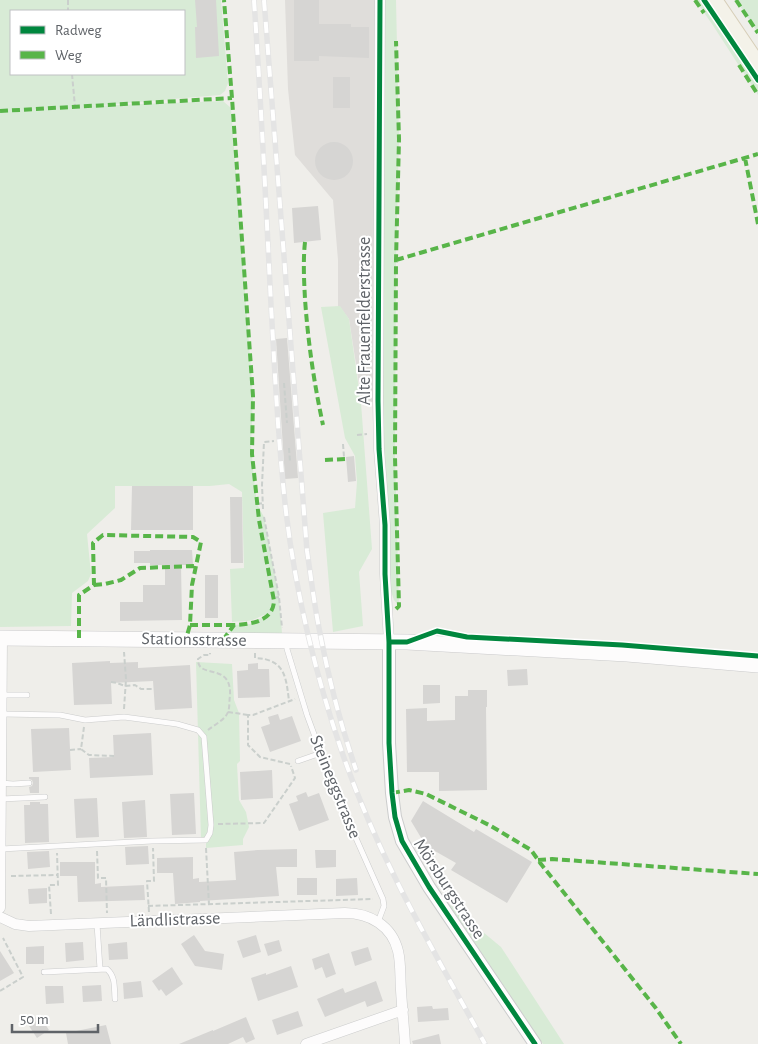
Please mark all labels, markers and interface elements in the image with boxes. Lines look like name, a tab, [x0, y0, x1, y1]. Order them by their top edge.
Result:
legend	[10, 10, 185, 75]
text: Radweg	[55, 23, 102, 38]
text: Weg	[55, 48, 83, 63]
street label: Alte Frauenfelderstrasse	[356, 237, 374, 405]
street label: Stationsstrasse	[141, 630, 247, 650]
street label: Steineggstrasse	[306, 733, 364, 841]
street label: Mörsburgstrasse	[410, 836, 488, 942]
street label: Ländlistrasse	[129, 909, 221, 931]
scale bar	[12, 1002, 99, 1034]
text: 50 m	[20, 1012, 49, 1027]

